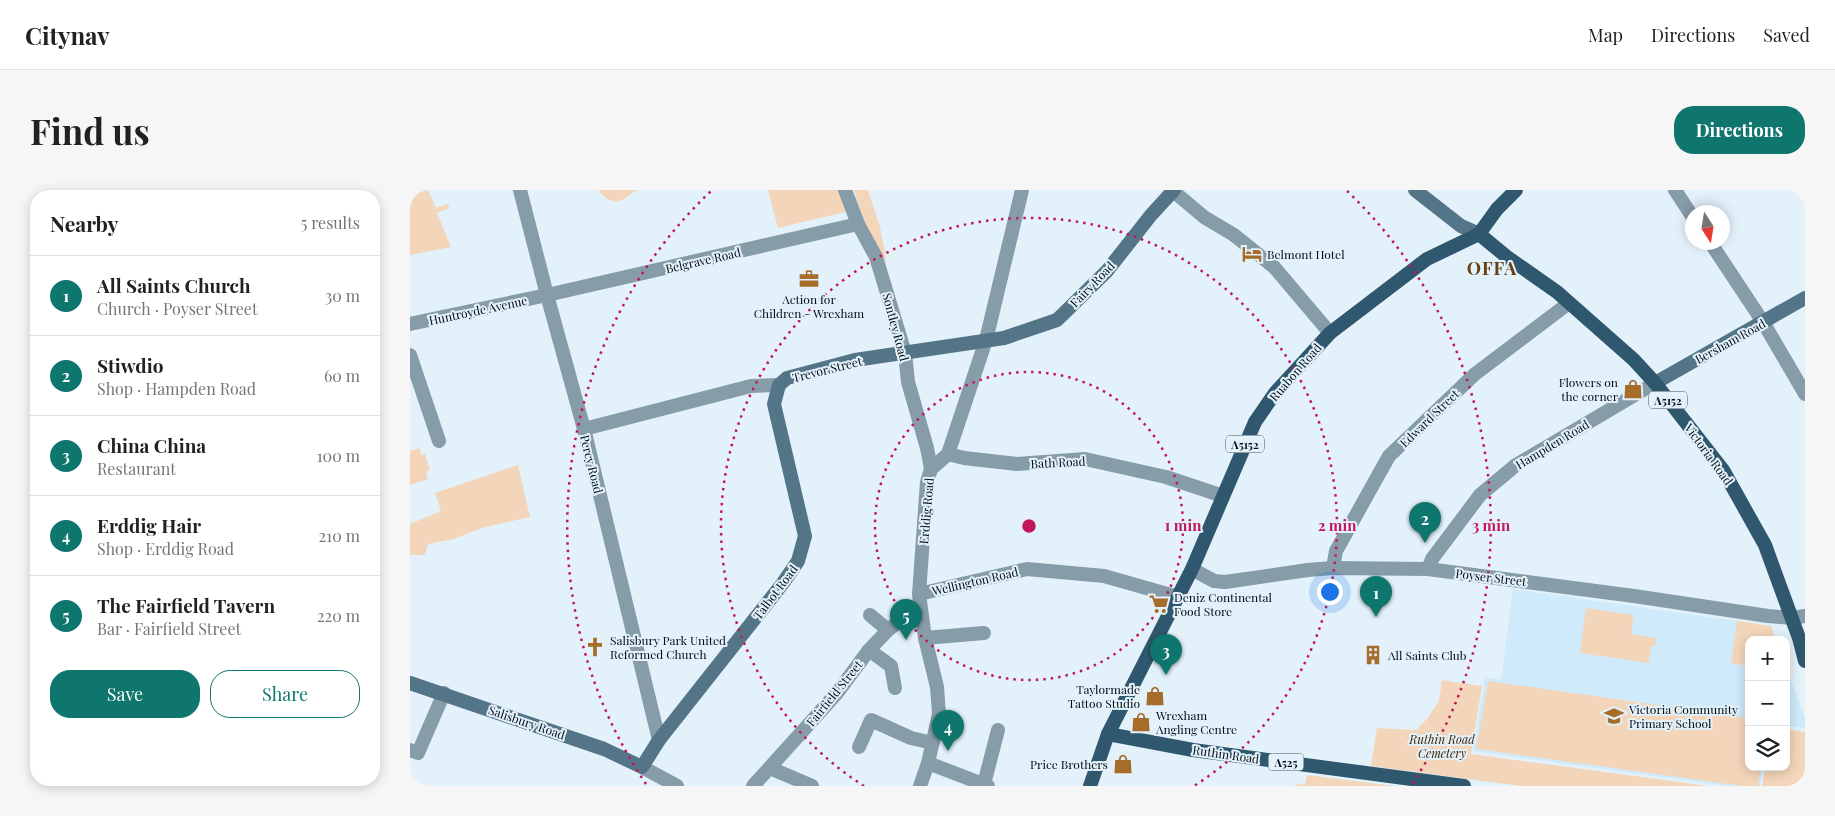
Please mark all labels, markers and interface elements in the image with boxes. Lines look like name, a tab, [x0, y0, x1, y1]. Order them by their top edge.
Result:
text: Citynav	[25, 19, 110, 51]
text: Map	[1588, 23, 1623, 47]
text: Directions	[1651, 23, 1735, 47]
text: Saved	[1763, 23, 1810, 47]
button: Directions	[1674, 106, 1805, 154]
text: Find us	[30, 107, 150, 154]
north arrow	[1685, 205, 1730, 250]
text: Nearby	[50, 209, 119, 237]
text: 5 results	[301, 212, 360, 233]
hotel icon: Belmont Hotel	[1241, 243, 1263, 265]
street label: Belgrave Road	[664, 244, 742, 276]
place label: Belmont Hotel	[1267, 246, 1345, 262]
district label: OFFA	[1467, 256, 1517, 280]
street label: Fairy Road	[1066, 258, 1118, 310]
office icon: Action for Children - Wrexham	[798, 268, 820, 290]
text: All Saints Church	[97, 272, 251, 298]
text: 1	[63, 285, 69, 306]
text: 30 m	[325, 285, 360, 306]
place label: Action for Children - Wrexham	[754, 291, 864, 321]
street label: Sontley Road	[879, 291, 913, 363]
street label: Huntroyde Avenue	[427, 292, 529, 328]
text: Church · Poyser Street	[97, 298, 258, 319]
street label: Bersham Road	[1692, 315, 1768, 367]
street label: Ruabon Road	[1266, 340, 1325, 404]
text: Stiwdio	[97, 352, 163, 378]
street label: Trevor Street	[791, 352, 864, 385]
text: 2	[62, 365, 70, 386]
text: 60 m	[324, 365, 360, 386]
place label: Flowers on the corner	[1559, 374, 1619, 404]
text: Shop · Hampden Road	[97, 378, 256, 399]
shop icon: Flowers on the corner	[1622, 378, 1644, 400]
street label: Edward Street	[1396, 385, 1463, 450]
road number: A5152	[1649, 392, 1687, 408]
street label: Hampden Road	[1512, 416, 1592, 472]
street label: Victoria Road	[1681, 419, 1737, 488]
text: China China	[97, 432, 206, 458]
street label: Percy Road	[577, 433, 607, 495]
road number: A5152	[1226, 435, 1264, 452]
text: 3	[62, 445, 70, 466]
text: 100 m	[317, 445, 360, 466]
street label: Bath Road	[1030, 453, 1086, 471]
text: Restaurant	[97, 458, 176, 479]
street label: Erddig Road	[915, 477, 937, 545]
pin: 2	[1409, 502, 1441, 543]
text: Erddig Hair	[97, 512, 201, 538]
text: 1 min	[1165, 515, 1202, 535]
text: 2 min	[1318, 515, 1357, 535]
text: 3 min	[1472, 515, 1511, 535]
centre of rings	[1020, 517, 1038, 535]
text: 4	[62, 525, 70, 546]
text: 210 m	[319, 525, 360, 546]
text: Shop · Erddig Road	[97, 538, 234, 559]
street label: Talbot Road	[749, 561, 801, 623]
street label: Wellington Road	[929, 563, 1020, 599]
street label: Poyser Street	[1455, 565, 1528, 589]
pin: 1	[1360, 576, 1392, 617]
your location	[1317, 579, 1343, 605]
place label: Deniz Continental Food Store	[1174, 589, 1273, 619]
text: The Fairfield Tavern	[97, 592, 275, 618]
supermarket icon: Deniz Continental Food Store	[1148, 593, 1170, 615]
pin: 5	[890, 599, 922, 640]
text: 5	[62, 605, 70, 626]
text: 220 m	[317, 605, 360, 626]
text: Bar · Fairfield Street	[97, 618, 241, 639]
place label: Salisbury Park United Reformed Church	[610, 632, 726, 662]
pin: 3	[1150, 634, 1182, 675]
church icon: Salisbury Park United Reformed Church	[584, 636, 606, 658]
map controls	[1745, 636, 1790, 771]
button: +	[1745, 636, 1790, 681]
building icon: All Saints Club	[1362, 644, 1384, 666]
place label: All Saints Club	[1387, 647, 1467, 663]
street label: Fairfield Street	[802, 656, 866, 729]
button: Save	[50, 670, 200, 718]
button: Share	[210, 670, 360, 718]
place label: Taylormade Tattoo Studio	[1068, 681, 1140, 711]
button: −	[1745, 681, 1790, 726]
shop icon: Taylormade Tattoo Studio	[1144, 685, 1166, 707]
street label: Salisbury Road	[487, 701, 567, 743]
place label: Victoria Community Primary School	[1628, 701, 1738, 731]
school or university icon: Victoria Community Primary School	[1603, 705, 1625, 727]
place label: Wrexham Angling Centre	[1155, 707, 1237, 737]
pin: 4	[932, 710, 964, 751]
shop icon: Wrexham Angling Centre	[1130, 711, 1152, 733]
button: layers	[1745, 726, 1790, 771]
park label: Ruthin Road Cemetery	[1408, 731, 1475, 761]
street label: Ruthin Road	[1192, 741, 1260, 767]
shop icon: Price Brothers	[1112, 753, 1134, 775]
road number: A525	[1268, 754, 1304, 770]
place label: Price Brothers	[1030, 756, 1108, 772]

